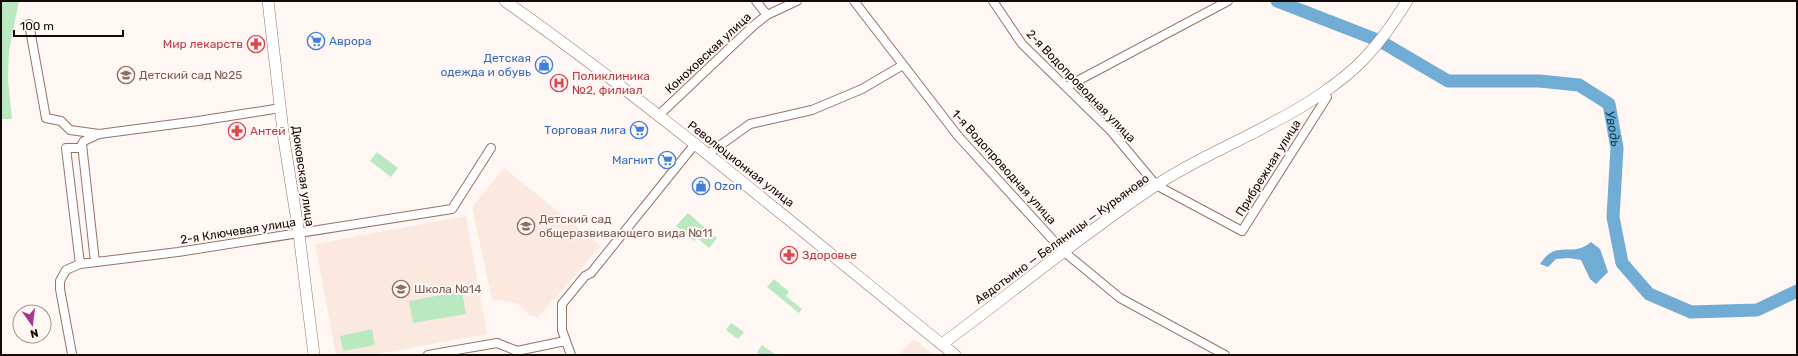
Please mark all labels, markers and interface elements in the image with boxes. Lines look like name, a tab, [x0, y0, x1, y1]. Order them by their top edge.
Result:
street label: Коноховская улица	[662, 10, 754, 96]
scale bar	[14, 12, 123, 38]
text: 100 m	[20, 19, 54, 33]
street label: 2-я Водопроводная улица	[1024, 27, 1138, 145]
supermarket icon: Аврора	[306, 31, 326, 51]
pharmacy icon: Мир лекарств	[246, 34, 266, 54]
place label: Аврора	[329, 34, 372, 48]
place label: Мир лекарств	[163, 37, 243, 51]
place label: Детская одежда и обувь	[440, 51, 531, 79]
shop icon: Детская одежда и обувь	[534, 55, 554, 75]
school or university icon: Детский сад №25	[116, 65, 136, 85]
place label: Детский сад №25	[139, 68, 242, 82]
place label: Поликлиника №2, филиал	[572, 69, 650, 97]
hospital icon: Поликлиника №2, филиал	[549, 73, 569, 93]
street label: 1-я Водопроводная улица	[949, 107, 1059, 227]
water label: Уводь	[1602, 110, 1624, 148]
street label: Прибрежная улица	[1233, 117, 1303, 219]
street label: Революционная улица	[685, 118, 797, 210]
supermarket icon: Торговая лига	[629, 120, 649, 140]
pharmacy icon: Антей	[227, 121, 247, 141]
place label: Торговая лига	[544, 123, 626, 137]
place label: Антей	[250, 124, 286, 138]
street label: Дюковская улица	[289, 125, 317, 227]
supermarket icon: Магнит	[657, 150, 677, 170]
place label: Магнит	[612, 153, 654, 167]
street label: Авдотьино — Беляницы — Курьяново	[972, 171, 1152, 307]
shop icon: Ozon	[691, 176, 711, 196]
place label: Ozon	[714, 179, 742, 193]
place label: Детский сад общеразвивающего вида №11	[539, 212, 712, 240]
street label: 2-я Ключевая улица	[179, 215, 297, 247]
school or university icon: Детский сад общеразвивающего вида №11	[516, 216, 536, 236]
pharmacy icon: Здоровье	[779, 245, 799, 265]
place label: Здоровье	[802, 248, 857, 262]
school or university icon: Школа №14	[391, 279, 411, 299]
place label: Школа №14	[414, 282, 482, 296]
north arrow	[12, 304, 52, 344]
text: N	[29, 326, 40, 341]

